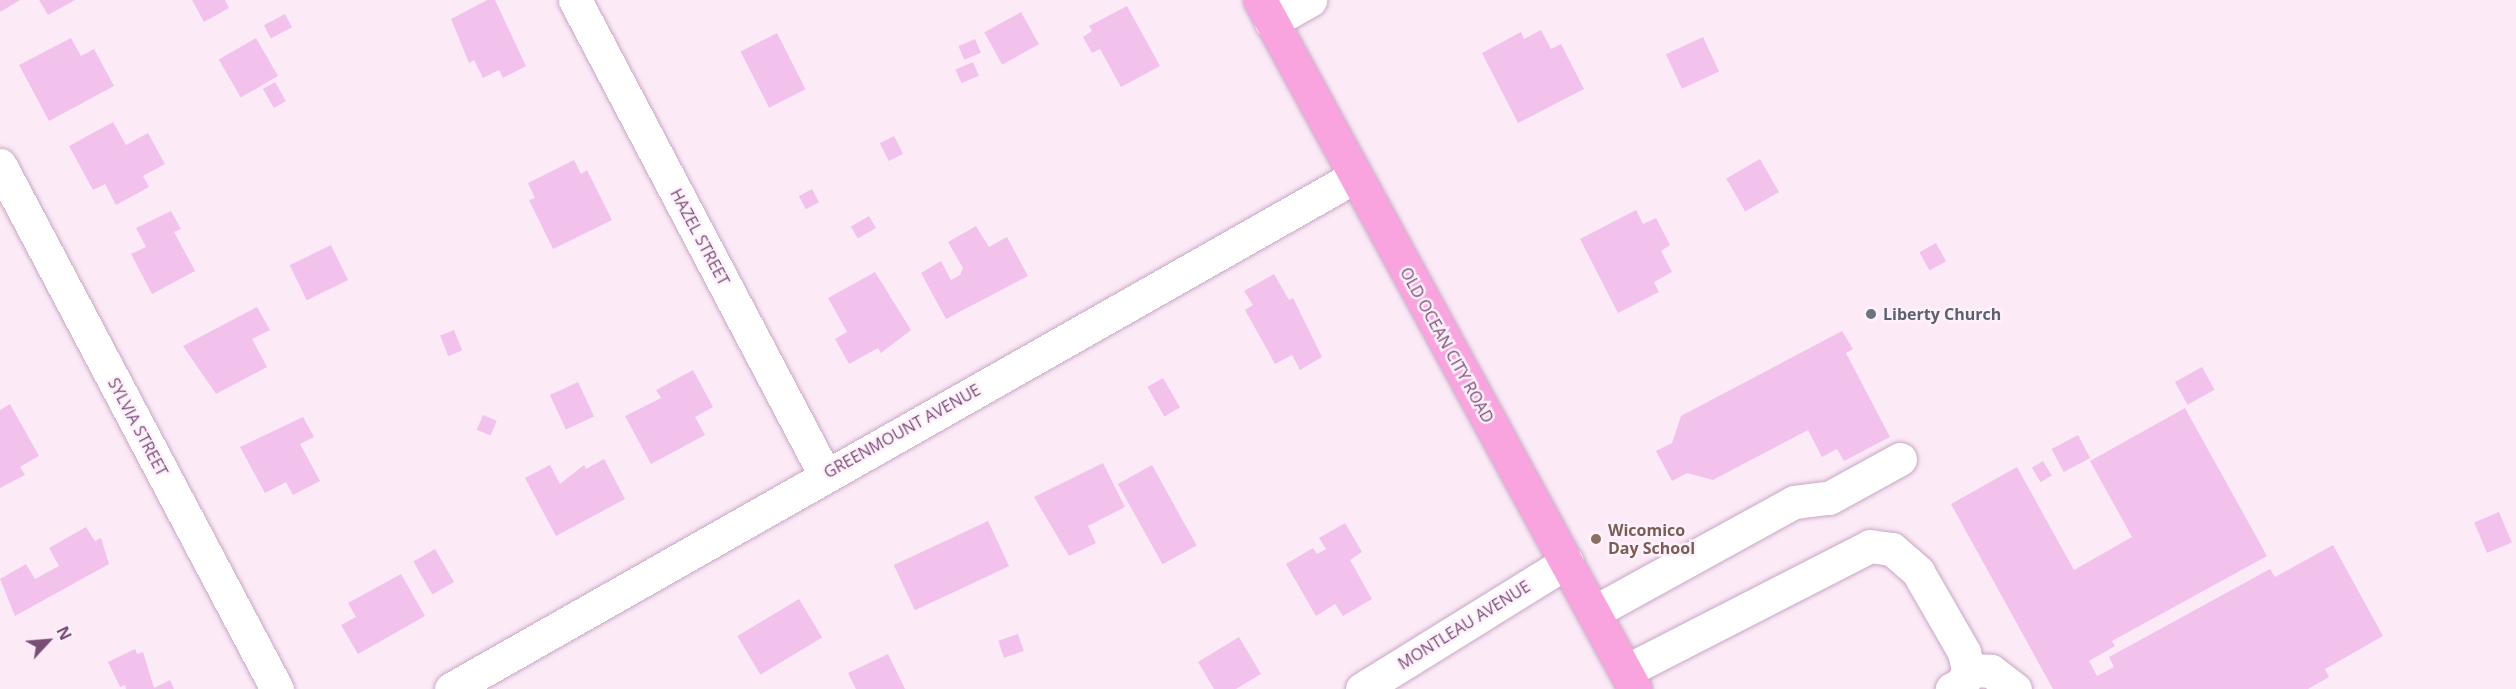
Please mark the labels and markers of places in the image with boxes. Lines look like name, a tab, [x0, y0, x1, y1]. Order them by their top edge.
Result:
place label: Liberty Church	[1883, 304, 2001, 324]
marker: Liberty Church	[1864, 307, 1878, 321]
place label: Wicomico Day School	[1608, 520, 1695, 558]
marker: Wicomico Day School	[1589, 532, 1603, 546]

